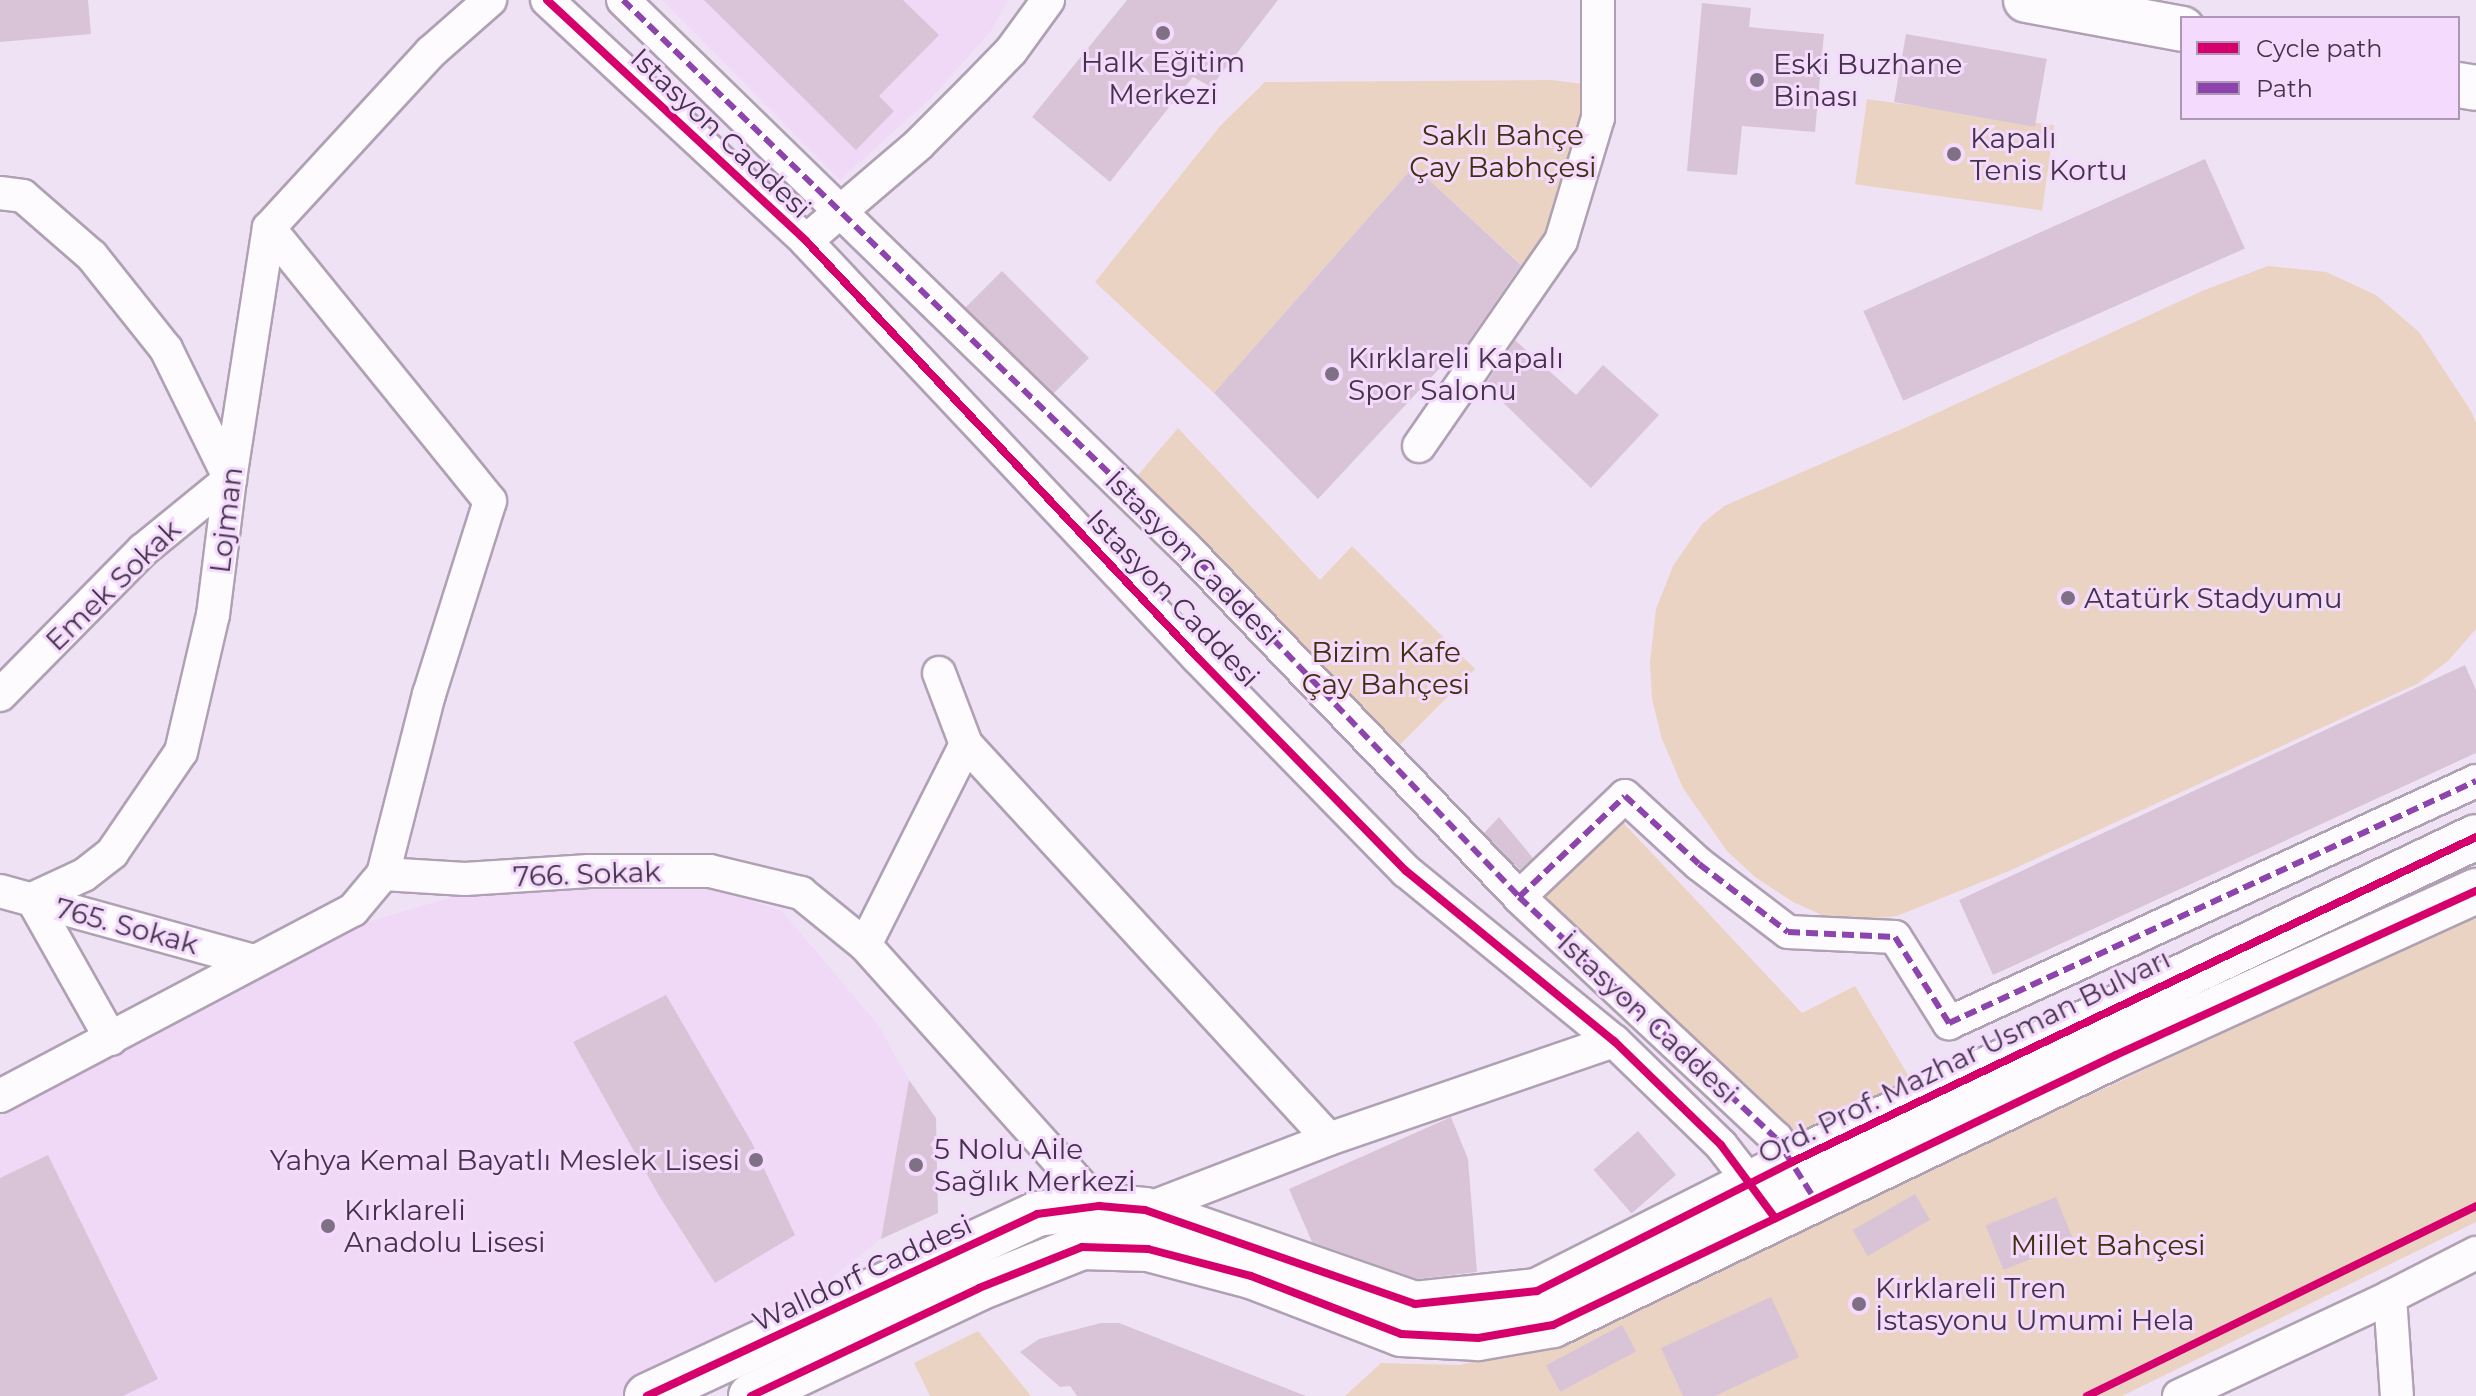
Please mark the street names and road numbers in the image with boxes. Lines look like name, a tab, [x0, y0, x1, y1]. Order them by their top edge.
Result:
street label: Istasyon Caddesi	[624, 41, 818, 225]
street label: İstasyon Caddesi	[1098, 463, 1288, 653]
street label: Lojman	[203, 465, 249, 575]
street label: Istasyon Caddesi	[1080, 502, 1266, 694]
street label: Emek Sokak	[39, 513, 187, 657]
street label: 766. Sokak	[512, 855, 662, 893]
street label: 765. Sokak	[52, 891, 202, 961]
street label: İstasyon Caddesi	[1551, 926, 1745, 1110]
street label: Ord. Prof. Mazhar Usman Bulvarı	[1753, 941, 2175, 1171]
street label: Walldorf Caddesi	[747, 1207, 977, 1339]

